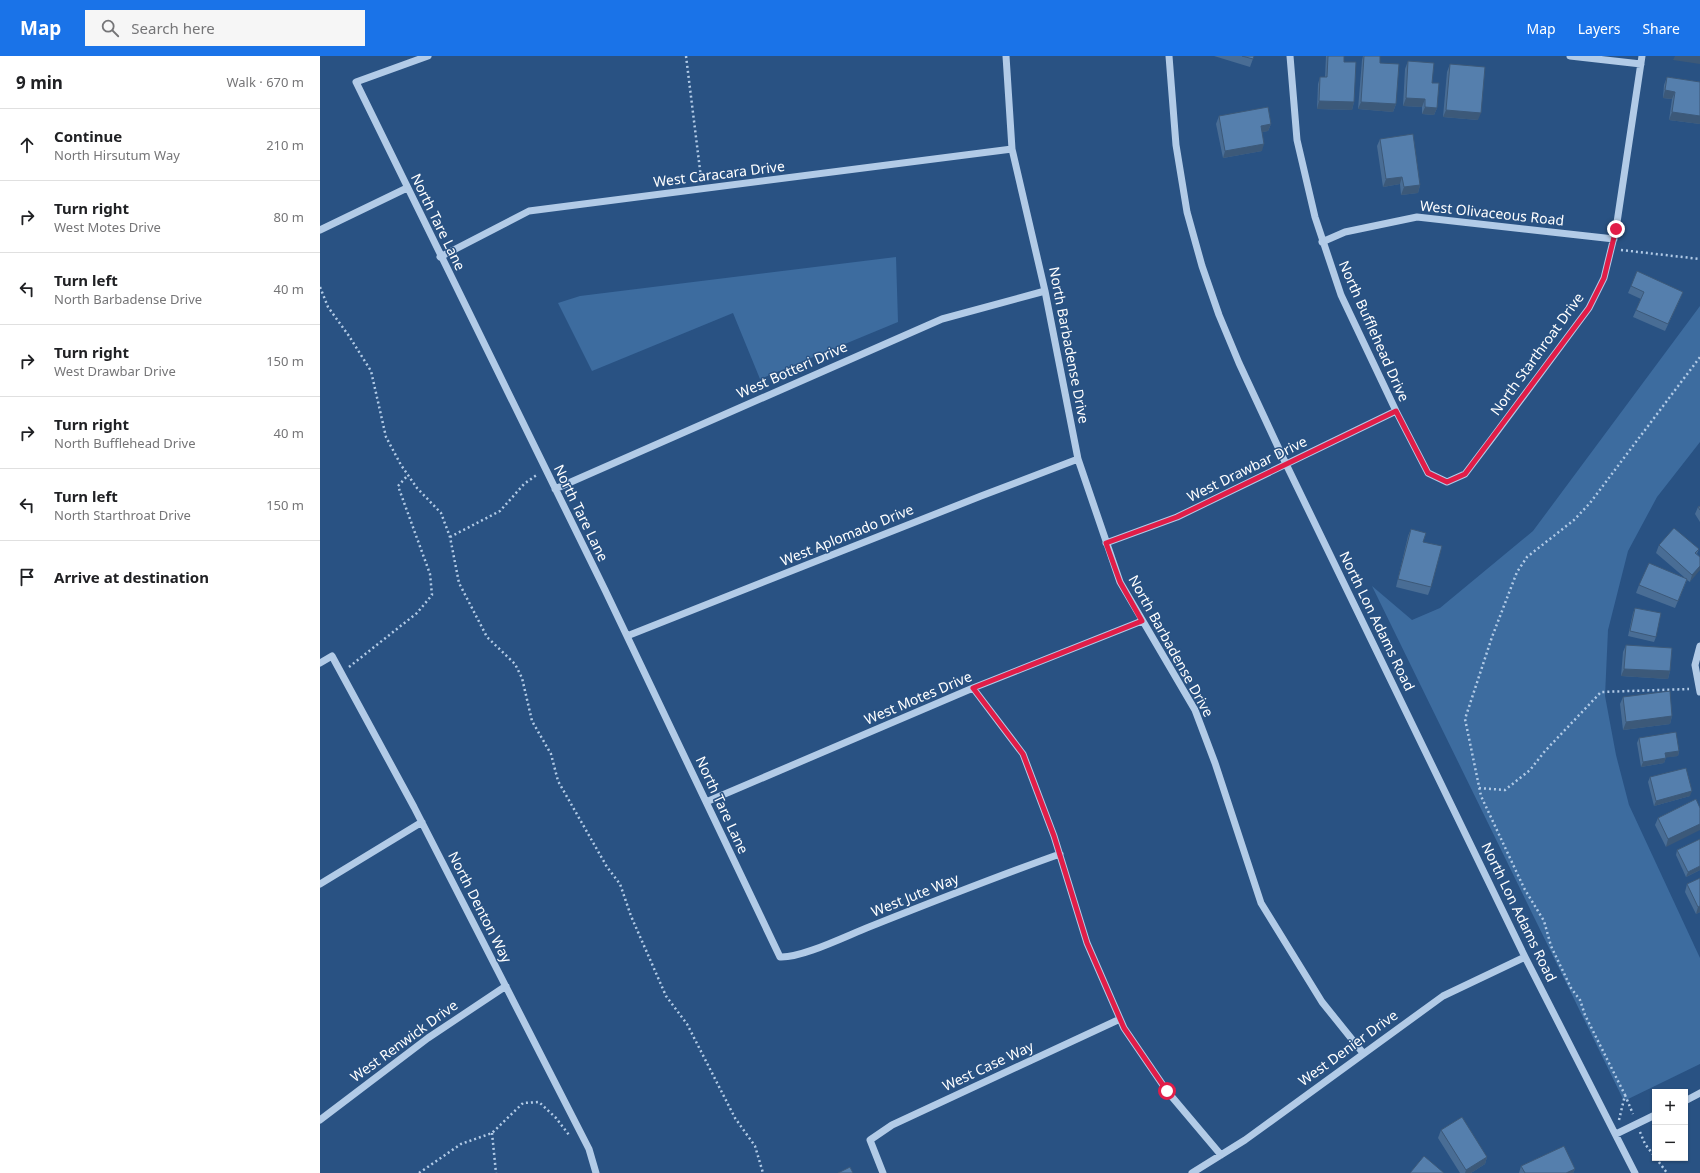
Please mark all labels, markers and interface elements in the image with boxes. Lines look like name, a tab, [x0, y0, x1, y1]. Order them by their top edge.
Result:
search box	[85, 10, 365, 46]
text: Map	[20, 15, 61, 41]
icon: search	[99, 17, 121, 39]
text: Search here	[131, 18, 215, 38]
text: Map	[1527, 19, 1556, 38]
text: Layers	[1578, 19, 1620, 38]
text: Share	[1642, 19, 1680, 38]
text: 9 min	[16, 71, 63, 94]
text: Walk · 670 m	[226, 73, 304, 91]
text: Continue	[54, 126, 122, 146]
icon: ahead	[16, 134, 38, 156]
text: 210 m	[266, 136, 304, 154]
text: North Hirsutum Way	[54, 146, 180, 164]
street label: West Caracara Drive	[652, 156, 786, 191]
street label: North Tare Lane	[407, 170, 470, 273]
street label: West Olivaceous Road	[1419, 195, 1565, 230]
text: Turn right	[54, 198, 129, 218]
icon: right	[16, 206, 38, 228]
text: 80 m	[274, 208, 304, 226]
text: West Motes Drive	[54, 218, 161, 236]
route end	[1607, 220, 1625, 238]
street label: North Bufflehead Drive	[1335, 257, 1414, 404]
street label: North Barbadense Drive	[1045, 265, 1094, 425]
text: Turn left	[54, 270, 118, 290]
icon: left	[16, 278, 38, 300]
text: 40 m	[274, 280, 304, 298]
street label: North Starthroat Drive	[1486, 288, 1588, 419]
text: North Barbadense Drive	[54, 290, 202, 308]
street label: West Botteri Drive	[733, 337, 850, 402]
text: Turn right	[54, 342, 129, 362]
icon: right	[16, 350, 38, 372]
text: 150 m	[266, 352, 304, 370]
text: West Drawbar Drive	[54, 362, 176, 380]
text: Turn right	[54, 414, 129, 434]
icon: right	[16, 422, 38, 444]
text: 40 m	[274, 424, 304, 442]
street label: West Drawbar Drive	[1184, 431, 1310, 506]
text: North Bufflehead Drive	[54, 434, 196, 452]
street label: North Tare Lane	[550, 461, 613, 564]
text: Turn left	[54, 486, 118, 506]
icon: left	[16, 494, 38, 516]
text: 150 m	[266, 496, 304, 514]
street label: West Aplomado Drive	[777, 499, 916, 570]
text: North Starthroat Drive	[54, 506, 191, 524]
street label: North Lon Adams Road	[1335, 548, 1419, 694]
icon: arrive	[16, 566, 38, 588]
text: Arrive at destination	[54, 567, 209, 587]
street label: North Barbadense Drive	[1124, 571, 1218, 720]
street label: West Motes Drive	[861, 666, 975, 729]
street label: North Tare Lane	[692, 753, 753, 857]
street label: North Lon Adams Road	[1477, 839, 1561, 985]
street label: North Denton Way	[444, 848, 517, 966]
street label: West Jute Way	[868, 868, 962, 921]
street label: West Renwick Drive	[346, 995, 461, 1086]
street label: West Denier Drive	[1294, 1005, 1401, 1090]
street label: West Case Way	[939, 1036, 1037, 1095]
route start	[1158, 1082, 1176, 1100]
map controls	[1652, 1089, 1688, 1161]
button: +	[1652, 1089, 1688, 1125]
button: −	[1652, 1125, 1688, 1161]

